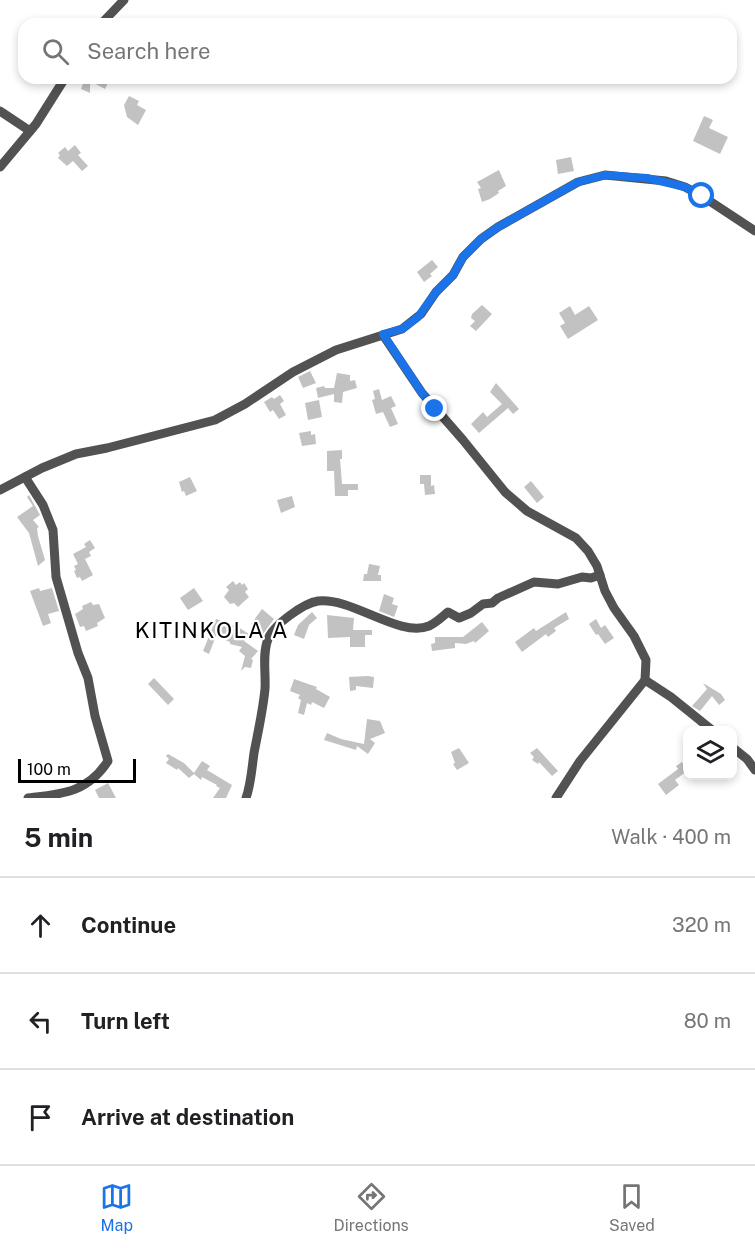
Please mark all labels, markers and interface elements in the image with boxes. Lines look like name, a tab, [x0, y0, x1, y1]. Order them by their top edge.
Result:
search box	[18, 18, 737, 84]
icon: search	[39, 35, 72, 68]
text: Search here	[87, 38, 211, 64]
route start	[688, 182, 714, 208]
route end	[421, 395, 447, 421]
district label: KITINKOLA A	[135, 617, 289, 643]
map controls	[683, 726, 737, 780]
button: layers	[683, 726, 737, 780]
scale bar	[18, 756, 136, 784]
text: 100 m	[27, 760, 71, 779]
text: 5 min	[24, 822, 93, 853]
text: Walk · 400 m	[611, 825, 731, 849]
icon: ahead	[24, 909, 57, 942]
text: Continue	[81, 912, 176, 938]
text: 320 m	[672, 913, 731, 937]
icon: left	[24, 1005, 57, 1038]
text: Turn left	[81, 1008, 170, 1034]
text: 80 m	[684, 1009, 731, 1033]
icon: arrive	[24, 1101, 57, 1134]
text: Arrive at destination	[81, 1104, 294, 1130]
tab: Map	[100, 1180, 133, 1235]
tab: Directions	[334, 1180, 409, 1235]
tab: Saved	[609, 1180, 655, 1235]

